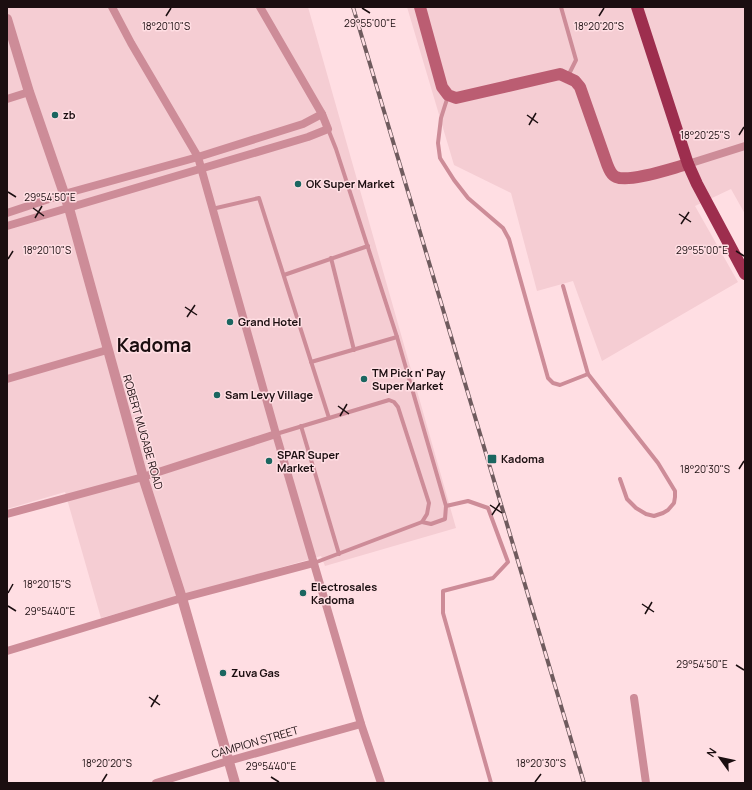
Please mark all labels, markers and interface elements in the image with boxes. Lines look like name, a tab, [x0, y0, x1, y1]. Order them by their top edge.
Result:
text: 29°55'00"E	[344, 16, 396, 30]
text: 18°20'10"S	[142, 19, 190, 33]
text: 18°20'20"S	[574, 19, 624, 33]
place label: zb	[63, 107, 76, 122]
marker: zb	[50, 110, 60, 120]
text: 18°20'25"S	[680, 128, 730, 142]
place label: OK Super Market	[306, 176, 395, 191]
marker: OK Super Market	[293, 179, 303, 189]
text: 29°54'50"E	[24, 190, 76, 204]
text: 18°20'10"S	[23, 243, 71, 257]
text: 29°55'00"E	[676, 243, 728, 257]
place label: Grand Hotel	[238, 314, 301, 329]
marker: Grand Hotel	[225, 317, 235, 327]
district label: Kadoma	[117, 332, 191, 358]
place label: TM Pick n' Pay Super Market	[372, 365, 446, 393]
street label: ROBERT MUGABE ROAD	[120, 373, 167, 491]
marker: TM Pick n' Pay Super Market	[359, 374, 369, 384]
place label: Sam Levy Village	[225, 387, 314, 402]
marker: Sam Levy Village	[212, 390, 222, 400]
place label: SPAR Super Market	[277, 447, 340, 475]
place label: Kadoma	[501, 451, 544, 466]
marker: Kadoma	[486, 453, 498, 465]
marker: SPAR Super Market	[264, 456, 274, 466]
text: 18°20'30"S	[680, 462, 730, 476]
text: 18°20'15"S	[23, 577, 71, 591]
place label: Electrosales Kadoma	[311, 579, 377, 607]
marker: Electrosales Kadoma	[298, 588, 308, 598]
text: 29°54'40"E	[25, 604, 75, 618]
text: 29°54'50"E	[676, 657, 728, 671]
place label: Zuva Gas	[231, 665, 280, 680]
marker: Zuva Gas	[218, 668, 228, 678]
street label: CAMPION STREET	[209, 722, 301, 761]
north arrow	[700, 738, 740, 778]
text: N	[703, 745, 720, 760]
text: 18°20'20"S	[82, 756, 132, 770]
text: 18°20'30"S	[516, 756, 566, 770]
text: 29°54'40"E	[246, 759, 296, 773]

